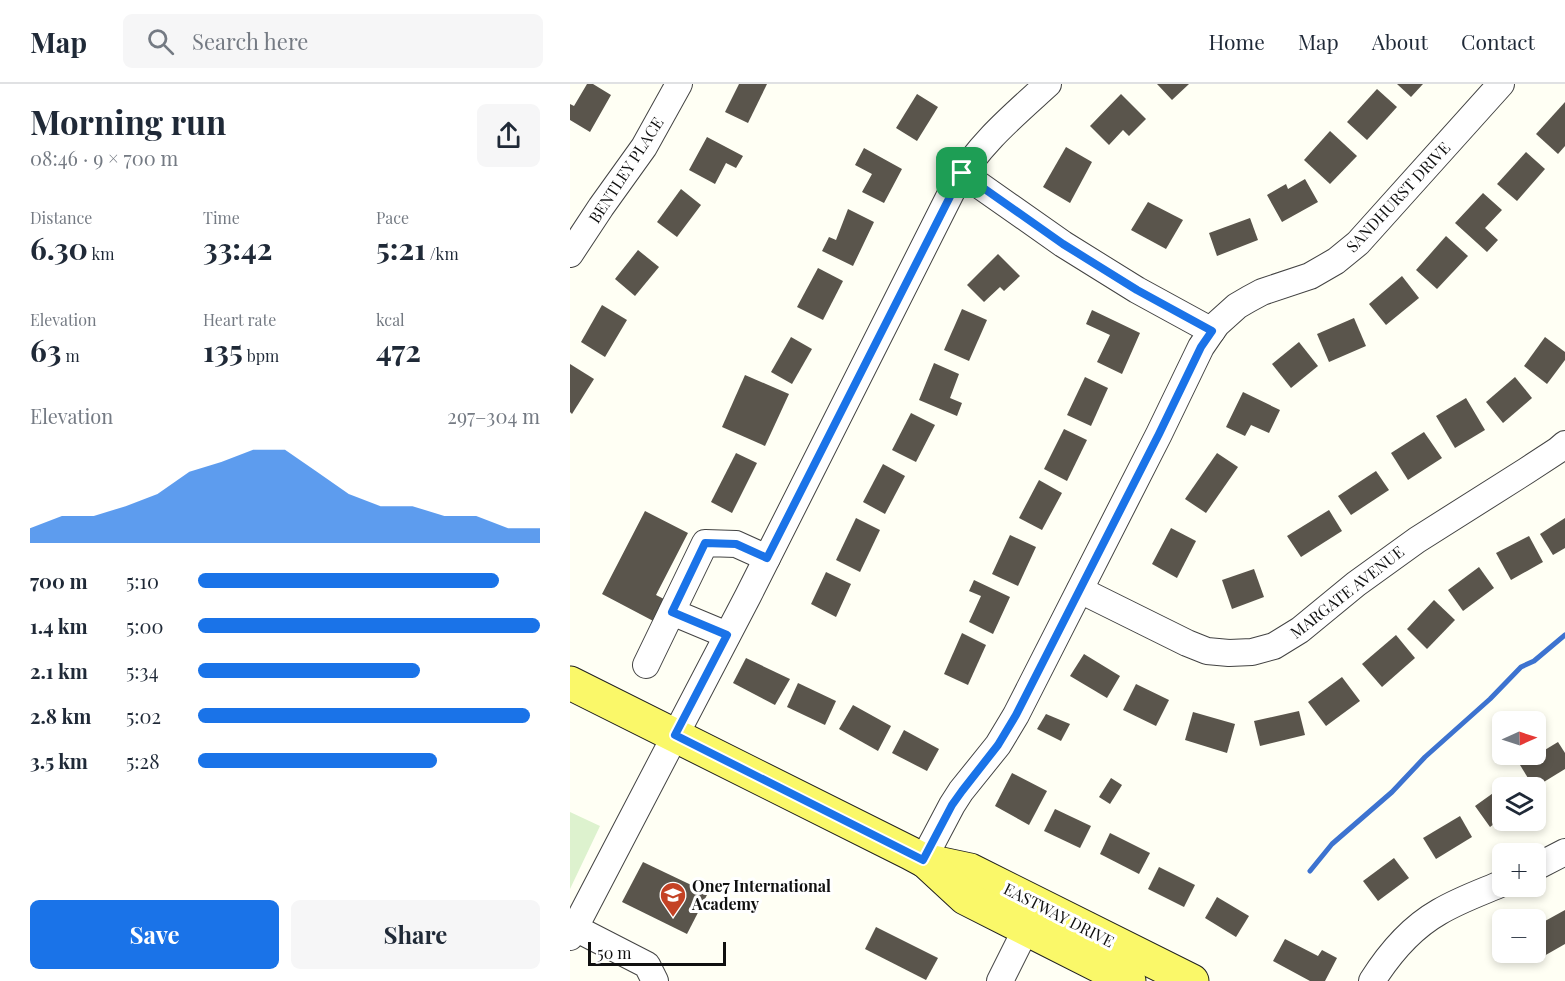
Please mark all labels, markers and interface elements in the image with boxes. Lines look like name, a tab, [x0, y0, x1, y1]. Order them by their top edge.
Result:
search box	[123, 14, 543, 68]
text: Map	[30, 23, 87, 60]
icon: search	[144, 25, 177, 58]
text: Search here	[192, 26, 308, 56]
text: Home	[1209, 27, 1265, 55]
text: Map	[1298, 27, 1339, 55]
text: About	[1372, 27, 1428, 55]
text: Contact	[1461, 27, 1535, 55]
text: Morning run	[30, 99, 226, 143]
button: share	[477, 104, 540, 167]
street label: BENTLEY PLACE	[583, 113, 668, 227]
street label: SANDHURST DRIVE	[1341, 137, 1454, 256]
text: 08:46 · 9 × 700 m	[30, 144, 178, 171]
pin	[936, 147, 987, 198]
icon: arrive	[945, 156, 978, 189]
text: Distance	[30, 207, 92, 228]
text: Time	[203, 207, 240, 228]
text: Pace	[376, 207, 409, 228]
text: 6.30	[30, 228, 88, 268]
text: 33:42	[203, 228, 273, 268]
text: 5:21	[376, 228, 426, 268]
text: km	[88, 243, 114, 264]
text: /km	[426, 243, 459, 264]
text: Elevation	[30, 309, 97, 330]
text: Heart rate	[203, 309, 276, 330]
text: kcal	[376, 309, 405, 330]
text: 63	[30, 330, 61, 370]
text: 135	[203, 330, 243, 370]
text: 472	[376, 330, 421, 370]
text: m	[61, 345, 80, 366]
text: bpm	[243, 345, 279, 366]
text: Elevation	[30, 402, 113, 429]
text: 297–304 m	[447, 402, 540, 429]
street label: MARGATE AVENUE	[1286, 541, 1408, 643]
text: 700 m	[30, 567, 88, 594]
text: 5:10	[126, 567, 159, 594]
text: 1.4 km	[30, 612, 88, 639]
text: 5:00	[126, 612, 164, 639]
text: 2.1 km	[30, 657, 88, 684]
text: 5:34	[126, 657, 159, 684]
text: 2.8 km	[30, 702, 91, 729]
text: 5:02	[126, 702, 161, 729]
north arrow	[1492, 711, 1546, 765]
map controls	[1492, 711, 1546, 963]
text: 3.5 km	[30, 747, 88, 774]
text: 5:28	[126, 747, 160, 774]
button: layers	[1492, 777, 1546, 831]
button: +	[1492, 843, 1546, 897]
place label: One7 International Academy	[691, 875, 831, 914]
street label: EASTWAY DRIVE	[1000, 878, 1118, 951]
school or university icon: One7 International Academy	[658, 880, 688, 918]
button: Save	[30, 900, 279, 969]
button: Share	[291, 900, 540, 969]
button: −	[1492, 909, 1546, 963]
scale bar	[588, 939, 726, 966]
text: 50 m	[597, 942, 631, 963]

